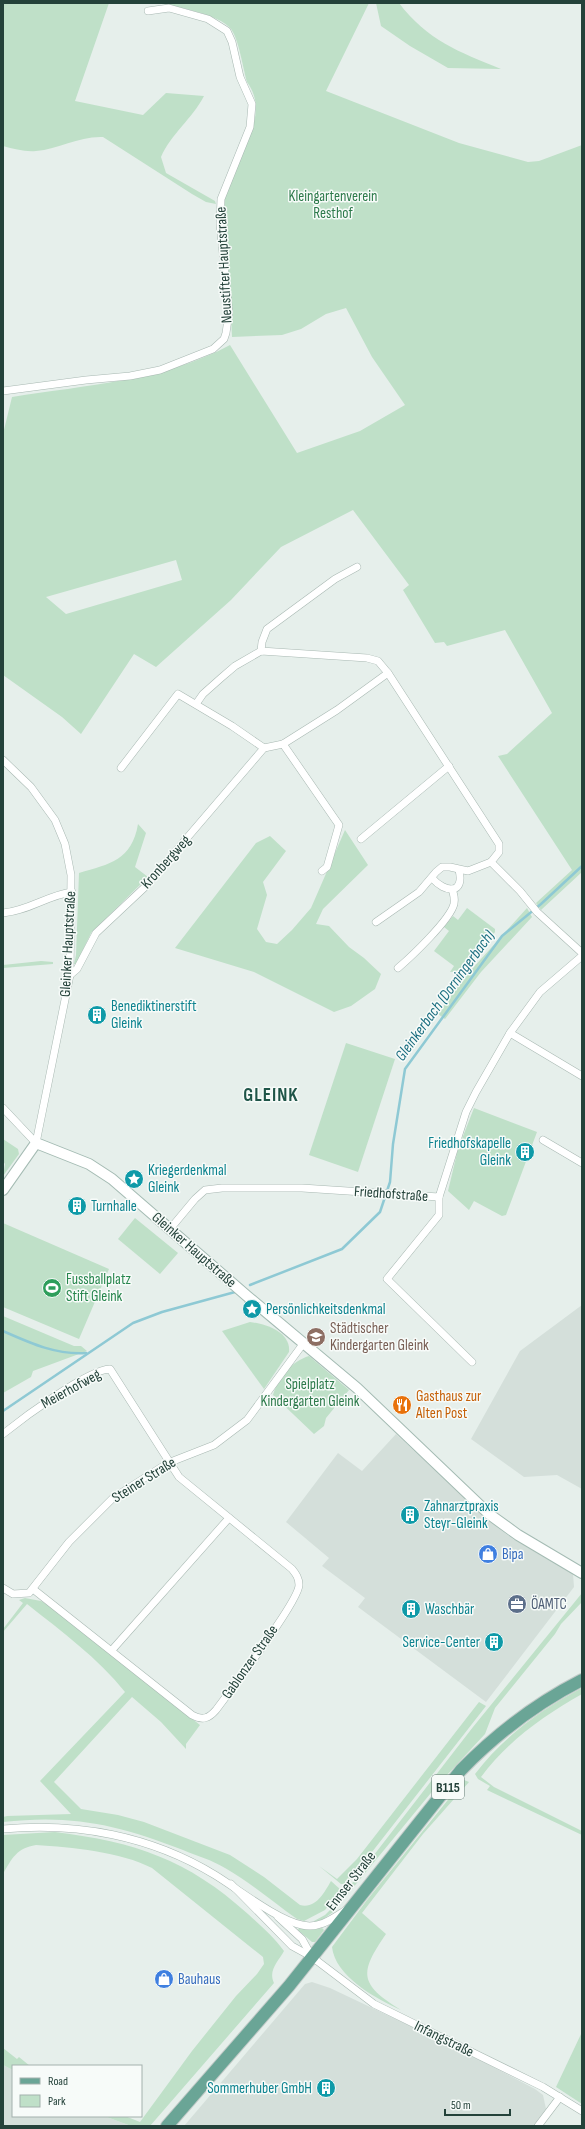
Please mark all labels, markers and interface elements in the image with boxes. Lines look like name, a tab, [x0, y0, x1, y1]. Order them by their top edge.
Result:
park label: Kleingartenverein Resthof	[289, 187, 377, 223]
street label: Neustifter Hauptstraße	[211, 206, 237, 324]
street label: Kronbergweg	[137, 831, 195, 893]
street label: Gleinker Hauptstraße	[56, 890, 80, 998]
water label: Gleinkerbach (Dorningerbach)	[391, 927, 499, 1065]
place label: Benediktinerstift Gleink	[111, 997, 197, 1033]
building icon: Benediktinerstift Gleink	[86, 1004, 108, 1026]
district label: GLEINK	[243, 1084, 299, 1107]
place label: Friedhofskapelle Gleink	[428, 1134, 511, 1170]
building icon: Friedhofskapelle Gleink	[514, 1141, 536, 1163]
place label: Kriegerdenkmal Gleink	[148, 1161, 226, 1197]
place icon: Kriegerdenkmal Gleink	[123, 1168, 145, 1190]
street label: Friedhofstraße	[353, 1182, 429, 1206]
building icon: Turnhalle	[66, 1195, 88, 1217]
place label: Turnhalle	[91, 1197, 137, 1216]
street label: Gleinker Hauptstraße	[148, 1208, 240, 1292]
place label: Fussballplatz Stift Gleink	[66, 1270, 132, 1306]
sports icon: Fussballplatz Stift Gleink	[41, 1277, 63, 1299]
place icon: Persönlichkeitsdenkmal	[241, 1298, 263, 1320]
place label: Persönlichkeitsdenkmal	[266, 1300, 386, 1319]
place label: Städtischer Kindergarten Gleink	[330, 1319, 429, 1355]
school or university icon: Städtischer Kindergarten Gleink	[305, 1326, 327, 1348]
street label: Meierhofweg	[38, 1365, 104, 1413]
park label: Spielplatz Kindergarten Gleink	[261, 1375, 360, 1411]
place label: Gasthaus zur Alten Post	[415, 1387, 482, 1423]
restaurant icon: Gasthaus zur Alten Post	[391, 1394, 413, 1416]
street label: Steiner Straße	[108, 1453, 180, 1507]
place label: Zahnarztpraxis Steyr-Gleink	[424, 1497, 499, 1533]
building icon: Zahnarztpraxis Steyr-Gleink	[399, 1504, 421, 1526]
shop icon: Bipa	[477, 1543, 499, 1565]
place label: Bipa	[502, 1545, 524, 1564]
office icon: ÖAMTC	[506, 1593, 528, 1615]
place label: ÖAMTC	[531, 1595, 567, 1614]
building icon: Waschbär	[400, 1598, 422, 1620]
place label: Waschbär	[425, 1600, 475, 1619]
street label: Gablonzer Straße	[218, 1621, 282, 1703]
building icon: Service-Center	[483, 1631, 505, 1653]
place label: Service-Center	[403, 1633, 481, 1652]
road number: B115	[432, 1775, 464, 1799]
street label: Ennser Straße	[322, 1847, 380, 1915]
shop icon: Bauhaus	[153, 1968, 175, 1990]
place label: Bauhaus	[178, 1970, 221, 1989]
street label: Infangstraße	[411, 2016, 477, 2062]
legend	[12, 2065, 142, 2117]
text: Road	[48, 2074, 68, 2089]
building icon: Sommerhuber GmbH	[315, 2077, 337, 2099]
place label: Sommerhuber GmbH	[207, 2079, 312, 2098]
scale bar	[445, 2091, 510, 2117]
text: Park	[48, 2094, 66, 2109]
text: 50 m	[451, 2098, 471, 2113]

